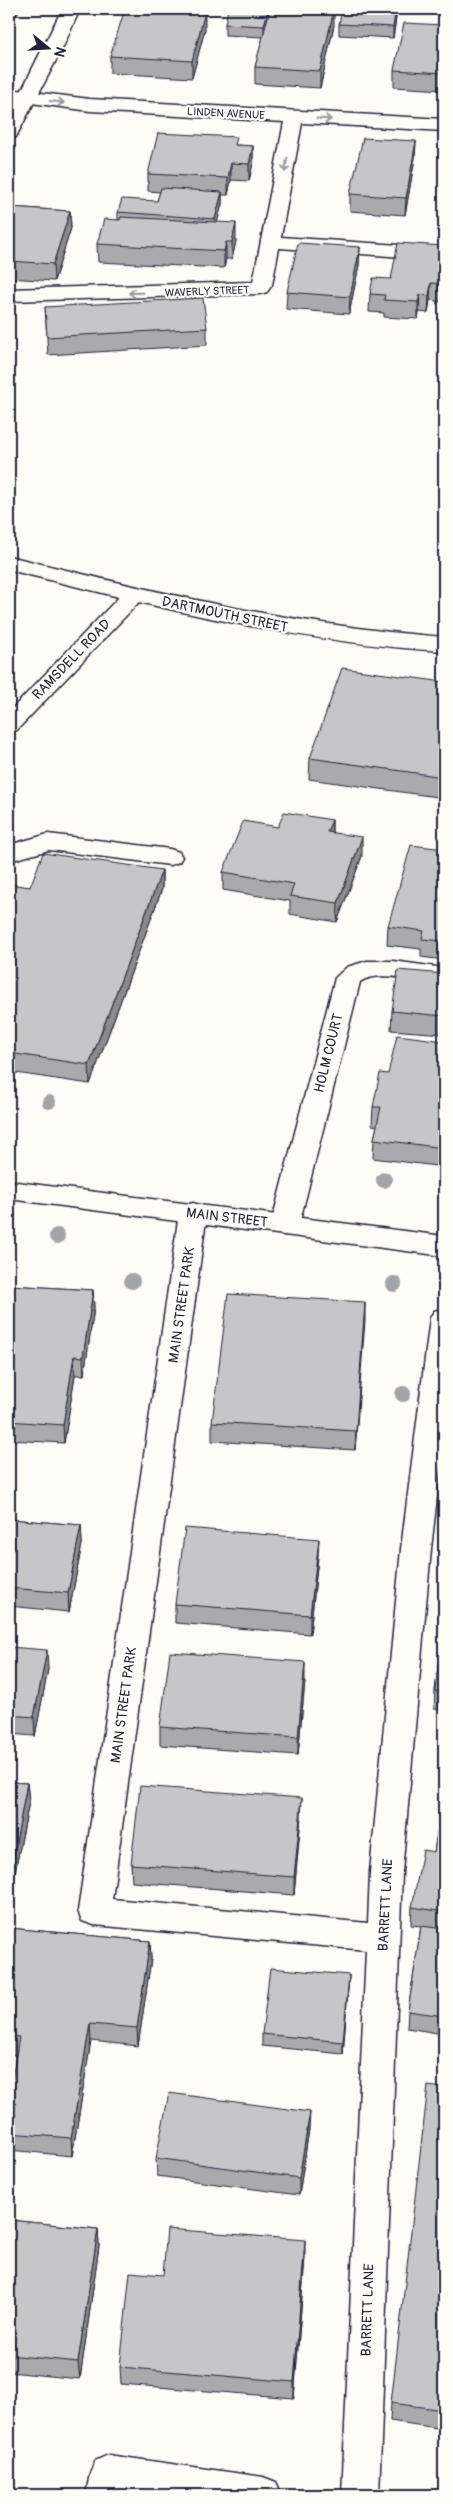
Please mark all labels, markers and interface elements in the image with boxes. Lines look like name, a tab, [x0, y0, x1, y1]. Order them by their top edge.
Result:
north arrow	[22, 22, 72, 72]
text: N	[50, 45, 69, 59]
one-way arrow	[49, 97, 65, 107]
street label: LINDEN AVENUE	[187, 105, 266, 122]
one-way arrow	[316, 114, 332, 123]
one-way arrow	[280, 157, 290, 173]
street label: WAVERLY STREET	[165, 284, 249, 299]
one-way arrow	[128, 288, 144, 298]
street label: DARTMOUTH STREET	[161, 593, 289, 636]
street label: RAMSDELL ROAD	[29, 615, 114, 703]
street label: HOLM COURT	[310, 1012, 347, 1094]
street label: MAIN STREET	[185, 1204, 269, 1231]
street label: MAIN STREET PARK	[165, 1245, 198, 1364]
street label: MAIN STREET PARK	[107, 1645, 140, 1764]
street label: BARRETT LANE	[375, 1858, 396, 1952]
street label: BARRETT LANE	[357, 2263, 378, 2357]

